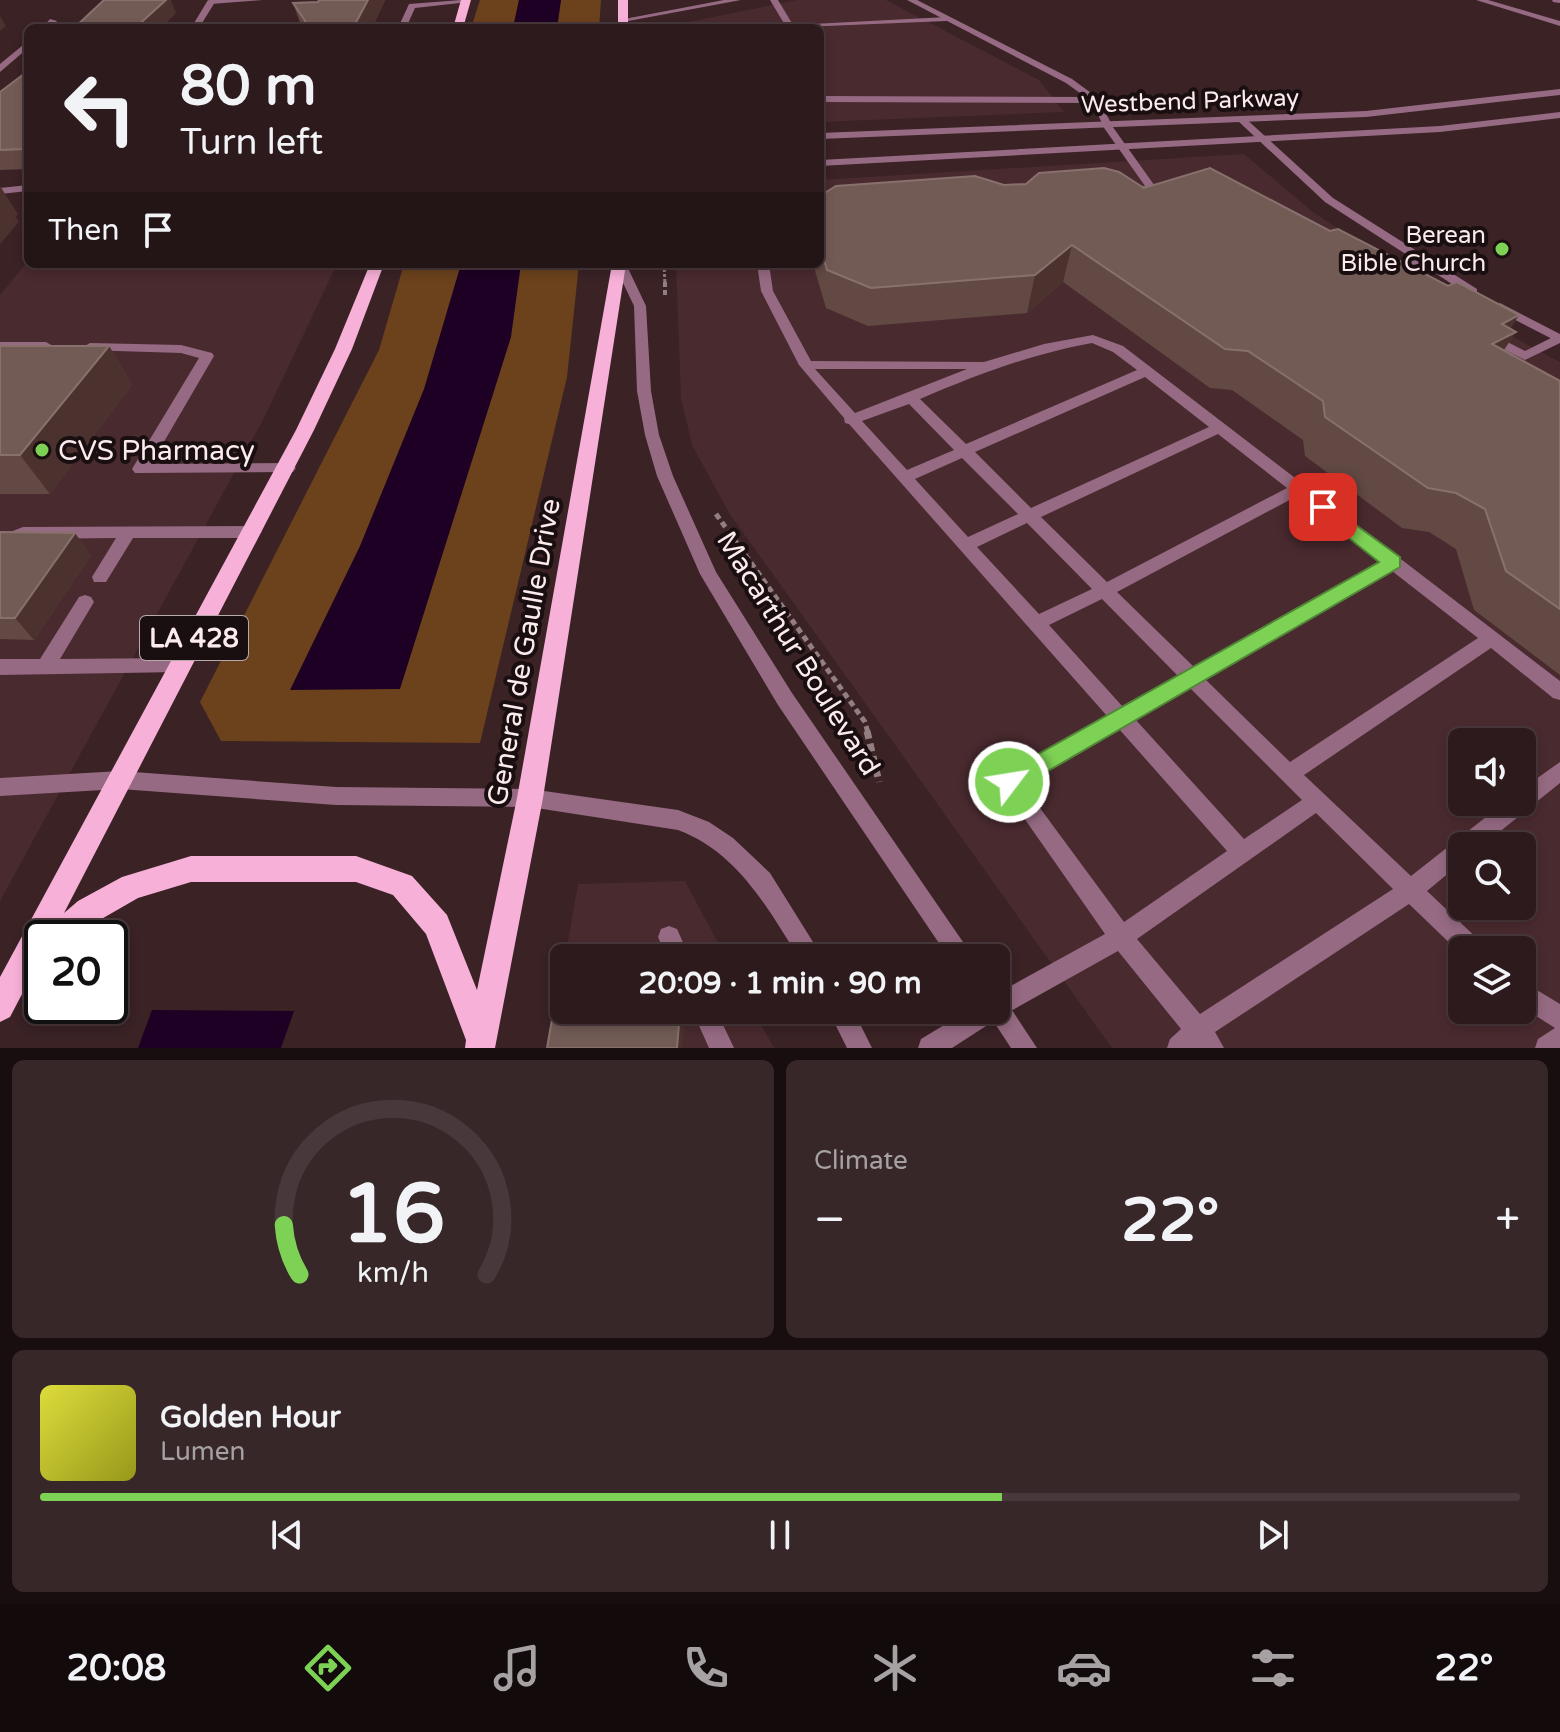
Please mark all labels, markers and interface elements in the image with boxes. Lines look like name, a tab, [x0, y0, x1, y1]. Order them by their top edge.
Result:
text: 80 m	[180, 53, 316, 120]
icon: left	[48, 56, 152, 160]
street label: Westbend Parkway	[1080, 83, 1300, 120]
text: Turn left	[180, 121, 323, 164]
icon: arrive	[136, 208, 180, 252]
text: Then	[48, 212, 120, 249]
place label: Berean Bible Church	[1341, 221, 1486, 278]
marker: Berean Bible Church	[1493, 240, 1511, 258]
place label: CVS Pharmacy	[58, 434, 255, 468]
marker: CVS Pharmacy	[33, 441, 51, 459]
pin	[1289, 473, 1357, 541]
icon: arrive	[1301, 485, 1345, 529]
street label: General de Gaulle Drive	[480, 496, 568, 808]
street label: Macarthur Boulevard	[709, 525, 887, 782]
road number: LA 428	[140, 616, 248, 660]
map controls	[1448, 728, 1536, 1024]
button: sound	[1448, 728, 1536, 816]
position arrow	[967, 740, 1051, 824]
button: search	[1448, 832, 1536, 920]
speed limit sign: 20	[24, 920, 128, 1024]
button: layers	[1448, 936, 1536, 1024]
text: 20:09 · 1 min · 90 m	[639, 965, 921, 1002]
text: Climate	[814, 1145, 908, 1176]
text: 16	[341, 1165, 445, 1265]
text: 22°	[1121, 1185, 1219, 1257]
text: −	[814, 1194, 845, 1247]
text: +	[1495, 1194, 1520, 1247]
text: km/h	[357, 1256, 429, 1290]
text: Golden Hour	[160, 1399, 341, 1436]
text: Lumen	[160, 1436, 245, 1467]
icon: previous	[265, 1513, 309, 1557]
icon: pause	[758, 1513, 802, 1557]
icon: next	[1251, 1513, 1295, 1557]
icon: directions	[300, 1640, 356, 1696]
icon: music	[489, 1640, 545, 1696]
icon: phone	[678, 1640, 734, 1696]
icon: climate	[867, 1640, 923, 1696]
icon: car	[1056, 1640, 1112, 1696]
icon: filters	[1245, 1640, 1301, 1696]
text: 20:08	[67, 1647, 166, 1690]
text: 22°	[1435, 1647, 1493, 1690]

